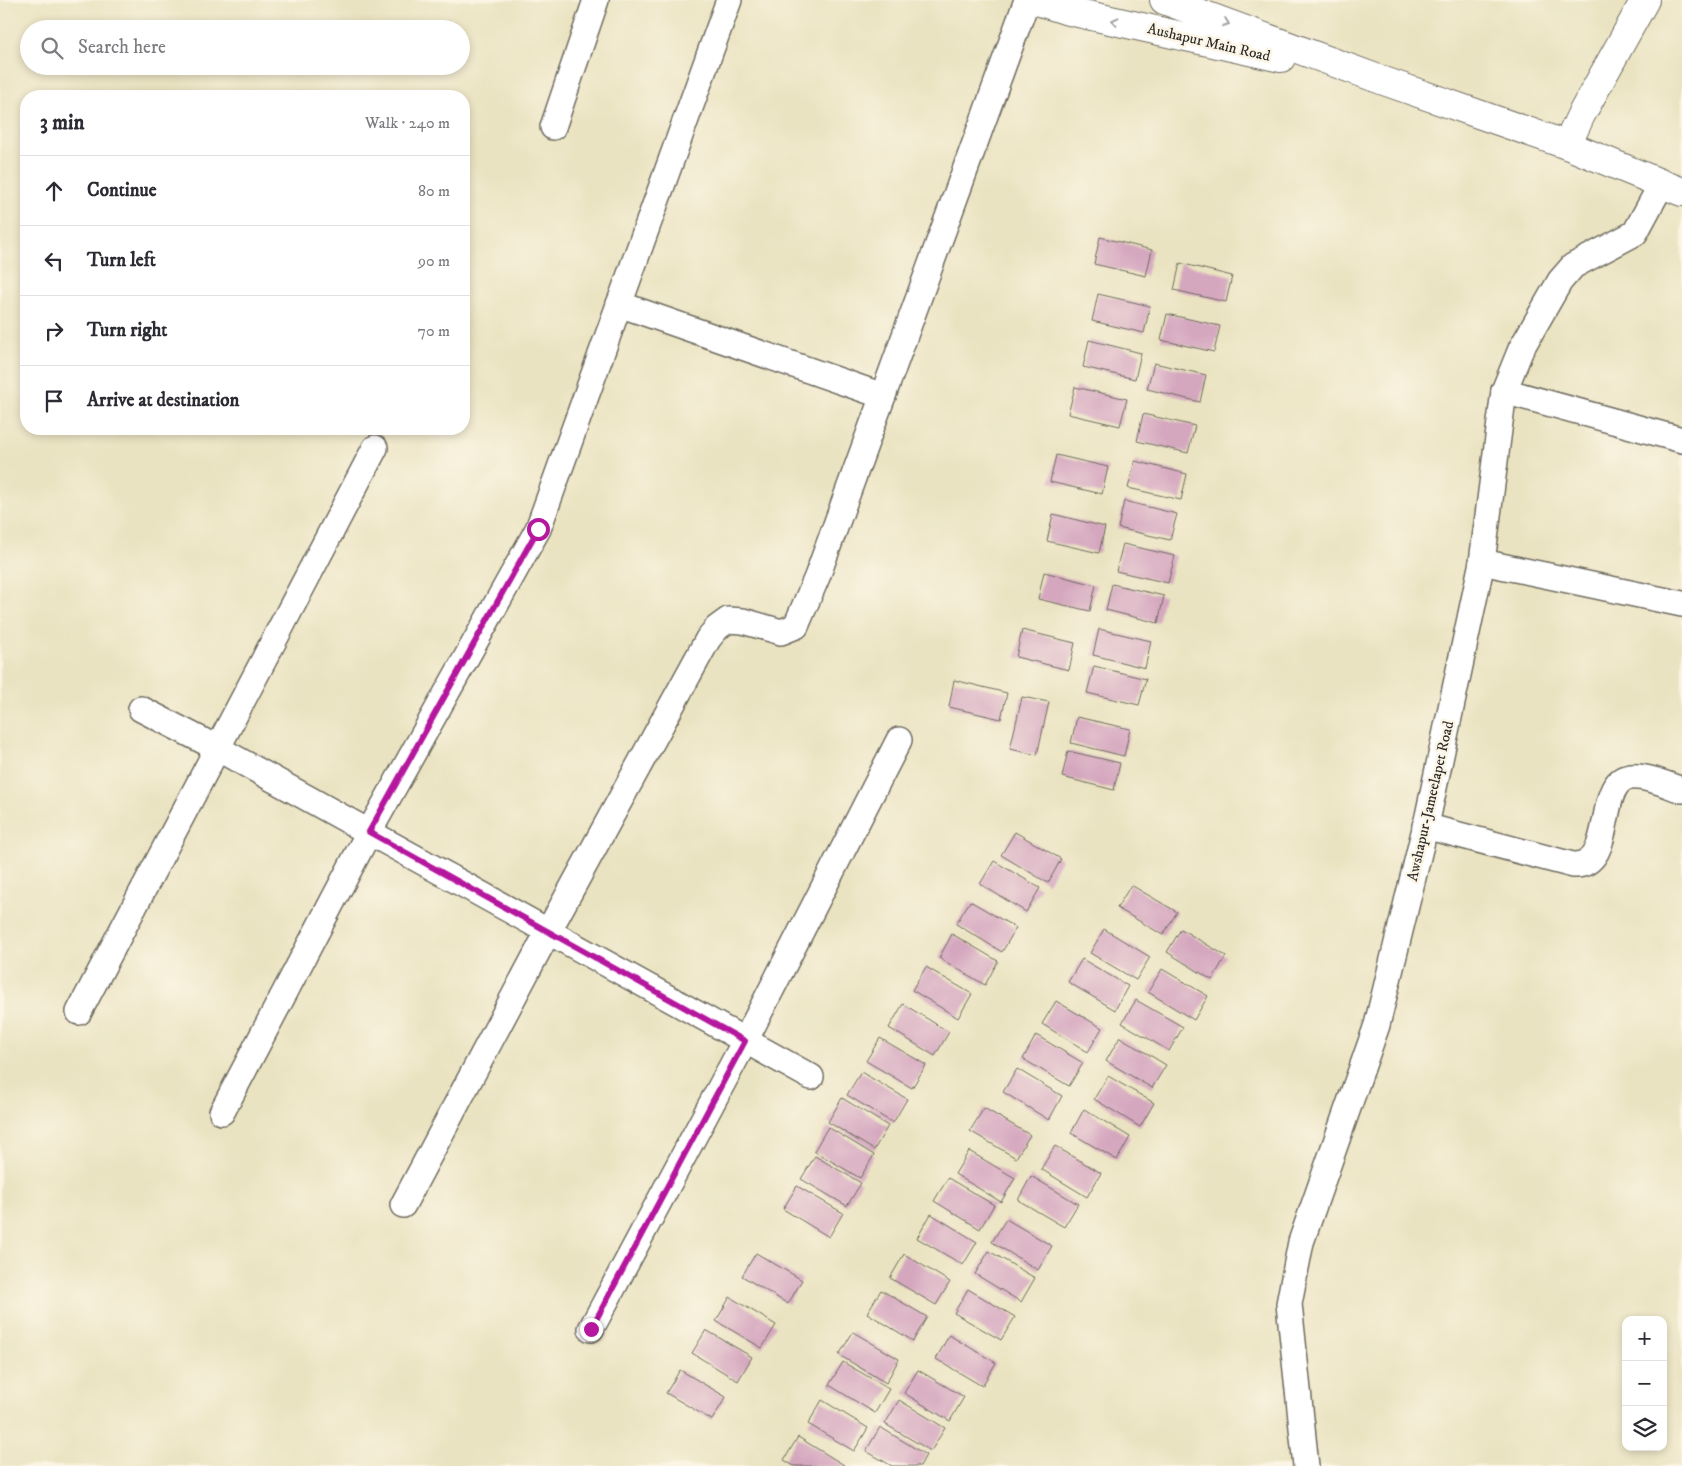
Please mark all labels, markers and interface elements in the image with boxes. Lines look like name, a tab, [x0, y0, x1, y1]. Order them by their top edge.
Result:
one-way arrow	[1110, 16, 1119, 27]
one-way arrow	[1222, 17, 1230, 27]
street label: Aushapur Main Road	[1146, 19, 1273, 66]
search box	[20, 20, 470, 75]
icon: search	[38, 34, 66, 62]
text: Search here	[78, 36, 166, 59]
text: 3 min	[40, 110, 85, 136]
text: Walk · 240 m	[365, 113, 450, 133]
icon: ahead	[40, 177, 68, 205]
text: Continue	[87, 179, 157, 202]
text: 80 m	[418, 181, 450, 201]
icon: left	[40, 247, 68, 275]
text: Turn left	[87, 249, 156, 272]
text: 90 m	[418, 251, 450, 271]
icon: right	[40, 317, 68, 345]
text: Turn right	[87, 319, 167, 342]
text: 70 m	[418, 321, 450, 341]
icon: arrive	[40, 387, 68, 415]
text: Arrive at destination	[87, 389, 239, 412]
route start	[527, 518, 550, 541]
street label: Awshapur-Jameelapet Road	[1403, 719, 1458, 883]
map controls	[1622, 1316, 1667, 1451]
button: +	[1622, 1316, 1667, 1361]
route end	[580, 1318, 603, 1341]
button: −	[1622, 1361, 1667, 1406]
button: layers	[1622, 1406, 1667, 1451]

